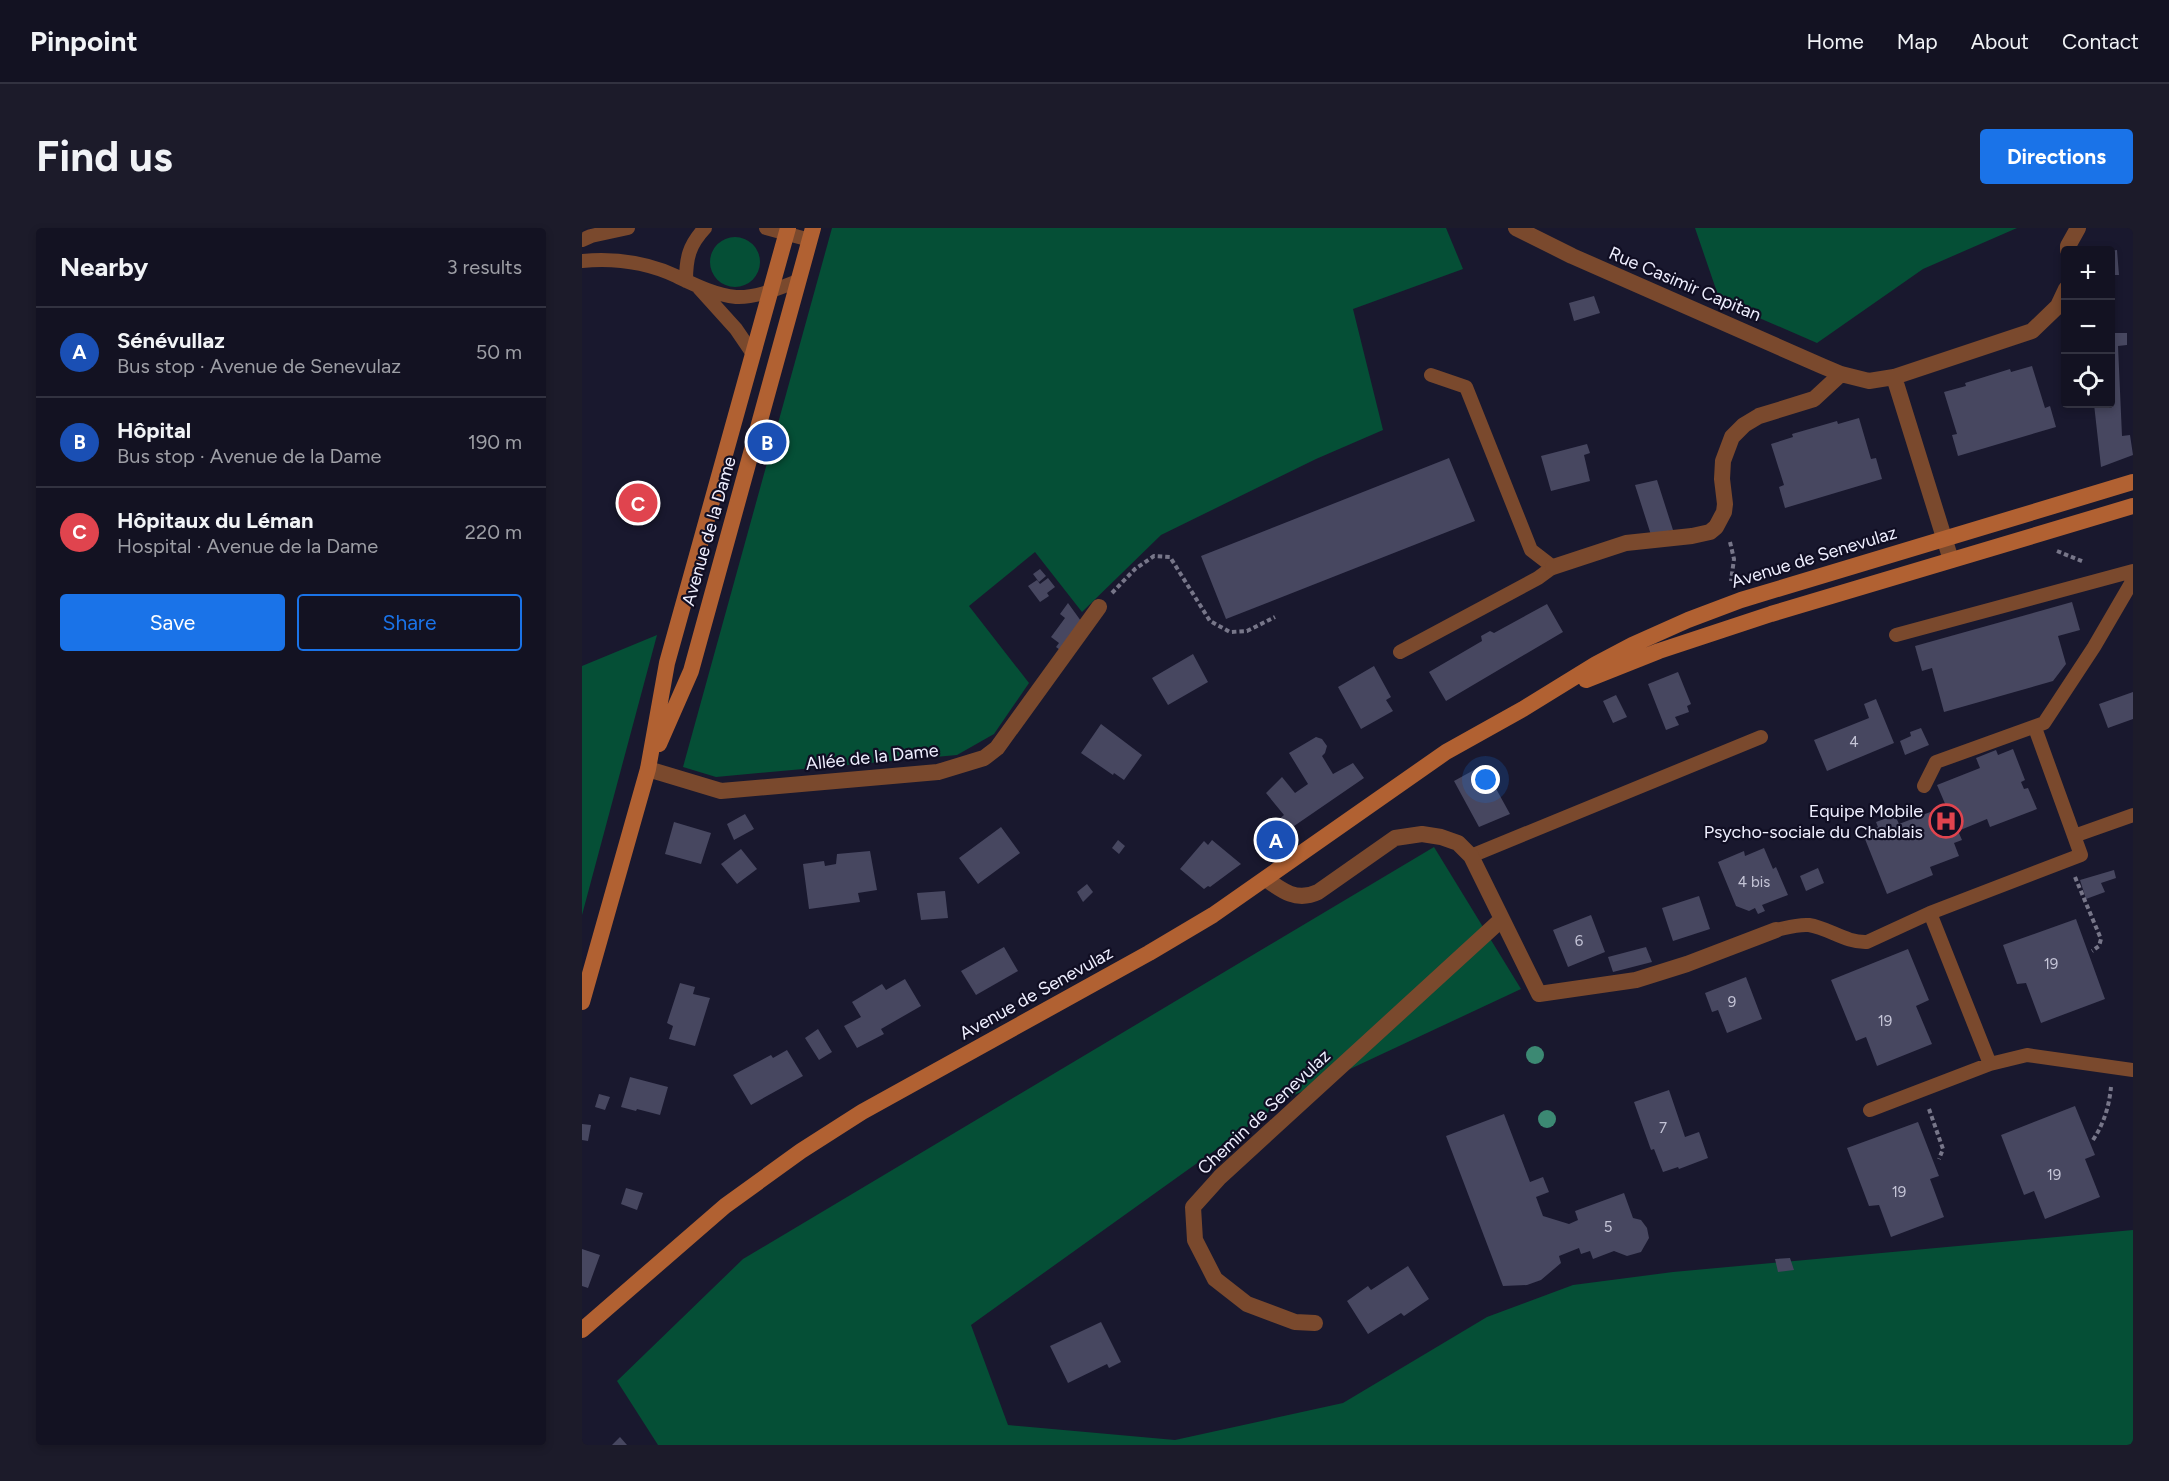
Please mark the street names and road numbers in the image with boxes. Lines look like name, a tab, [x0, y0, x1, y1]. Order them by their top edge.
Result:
street label: Rue Casimir Capitan	[1606, 242, 1764, 326]
street label: Avenue de la Dame	[677, 454, 741, 608]
street label: Avenue de Senevulaz	[1729, 521, 1900, 593]
street label: Allée de la Dame	[805, 739, 940, 775]
street label: Avenue de Senevulaz	[955, 942, 1117, 1044]
street label: Chemin de Senevulaz	[1193, 1045, 1335, 1179]

